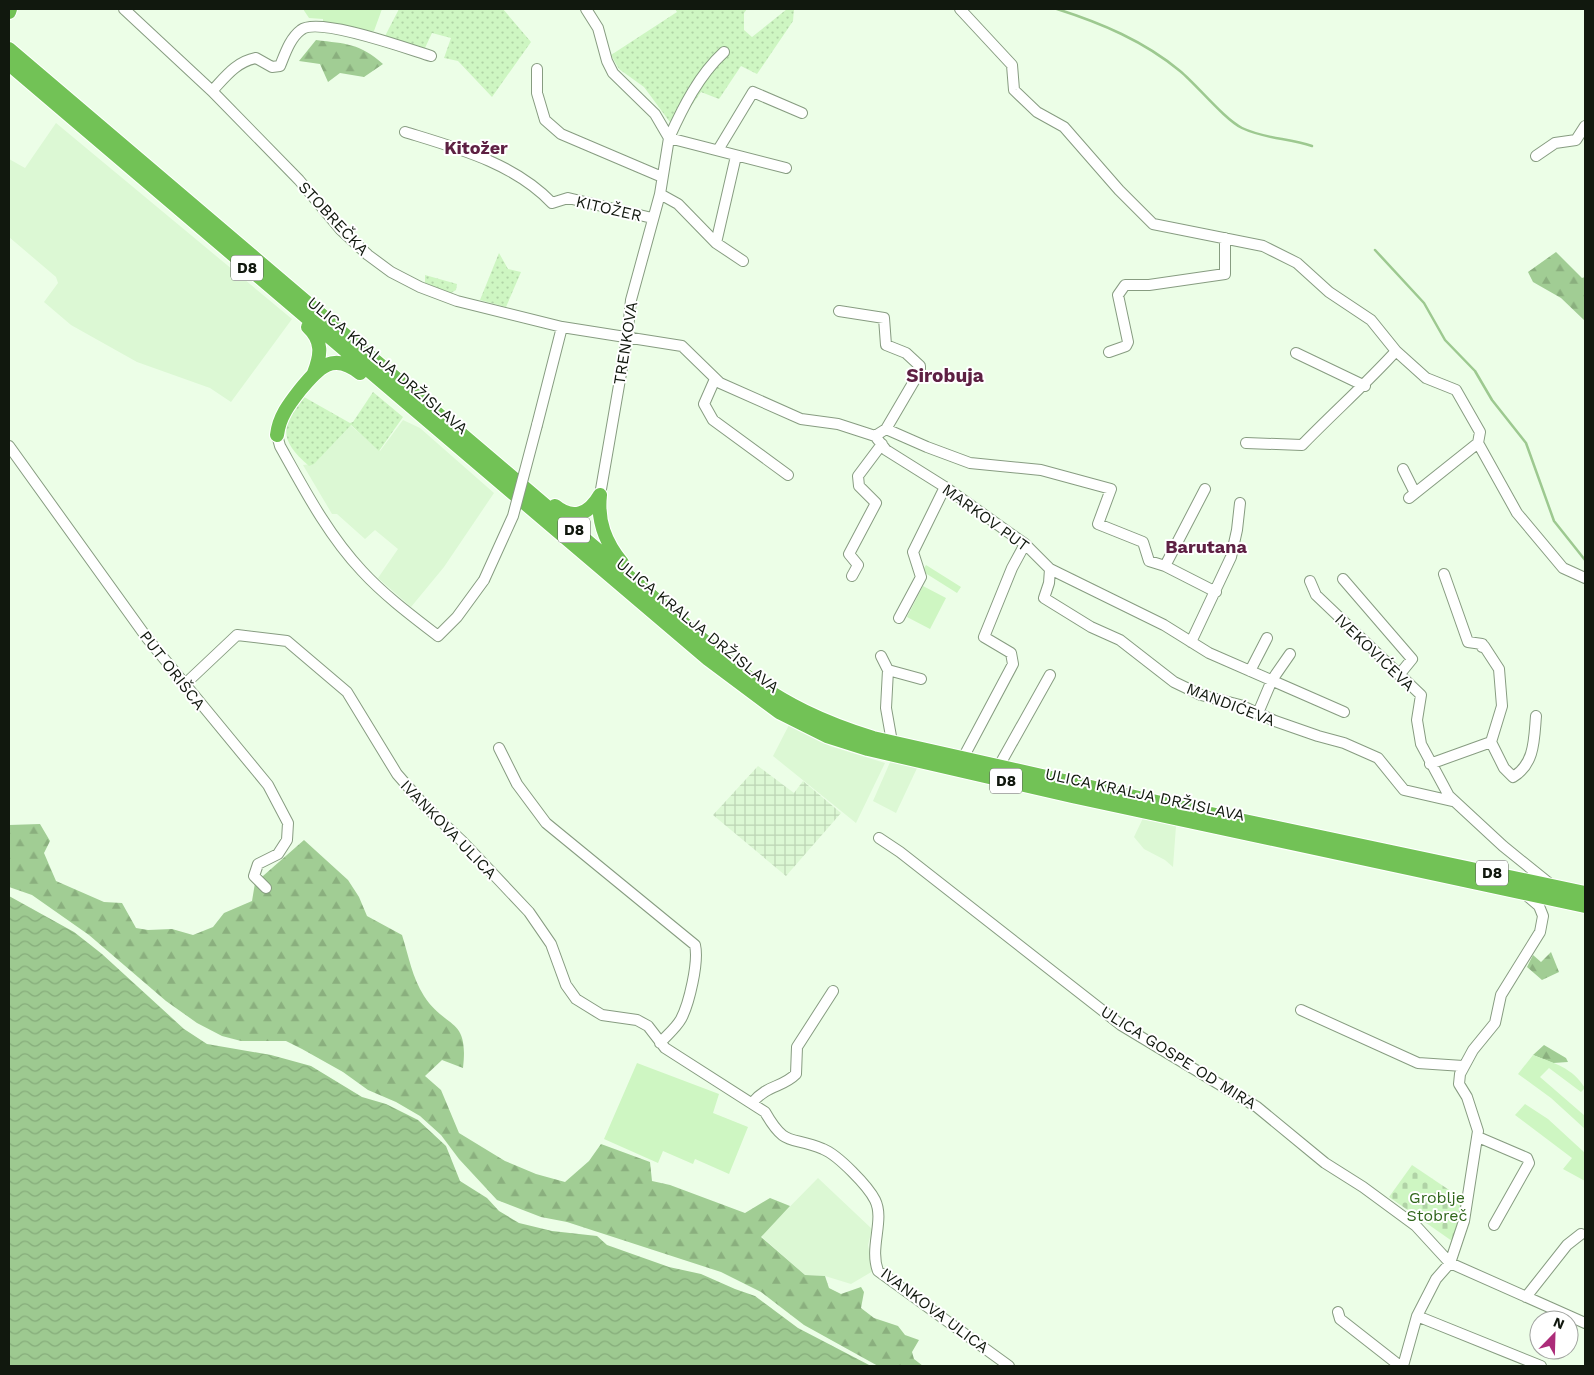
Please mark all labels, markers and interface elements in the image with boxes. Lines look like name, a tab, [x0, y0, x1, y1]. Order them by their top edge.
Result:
district label: Kitožer	[444, 137, 508, 158]
street label: STOBREČKA	[295, 177, 373, 260]
street label: KITOŽER	[574, 192, 644, 225]
road number: D8	[231, 256, 263, 280]
street label: ULICA KRALJA DRŽISLAVA	[304, 293, 472, 438]
street label: TRENKOVA	[610, 300, 642, 386]
district label: Sirobuja	[906, 364, 984, 387]
street label: MARKOV PUT	[939, 480, 1033, 555]
road number: D8	[558, 518, 590, 542]
district label: Barutana	[1165, 536, 1247, 557]
street label: ULICA KRALJA DRŽISLAVA	[613, 554, 783, 697]
street label: IVEKOVIĆEVA	[1331, 610, 1419, 695]
street label: PUT ORIŠCA	[136, 627, 210, 714]
street label: MANDIĆEVA	[1184, 679, 1278, 730]
street label: ULICA KRALJA DRŽISLAVA	[1043, 764, 1247, 825]
road number: D8	[990, 768, 1022, 794]
street label: IVANKOVA ULICA	[397, 776, 501, 883]
road number: D8	[1476, 860, 1508, 886]
street label: ULICA GOSPE OD MIRA	[1097, 1002, 1260, 1113]
park label: Groblje Stobreč	[1406, 1188, 1468, 1225]
street label: IVANKOVA ULICA	[877, 1264, 993, 1357]
north arrow	[1529, 1310, 1579, 1360]
text: N	[1551, 1314, 1567, 1332]

